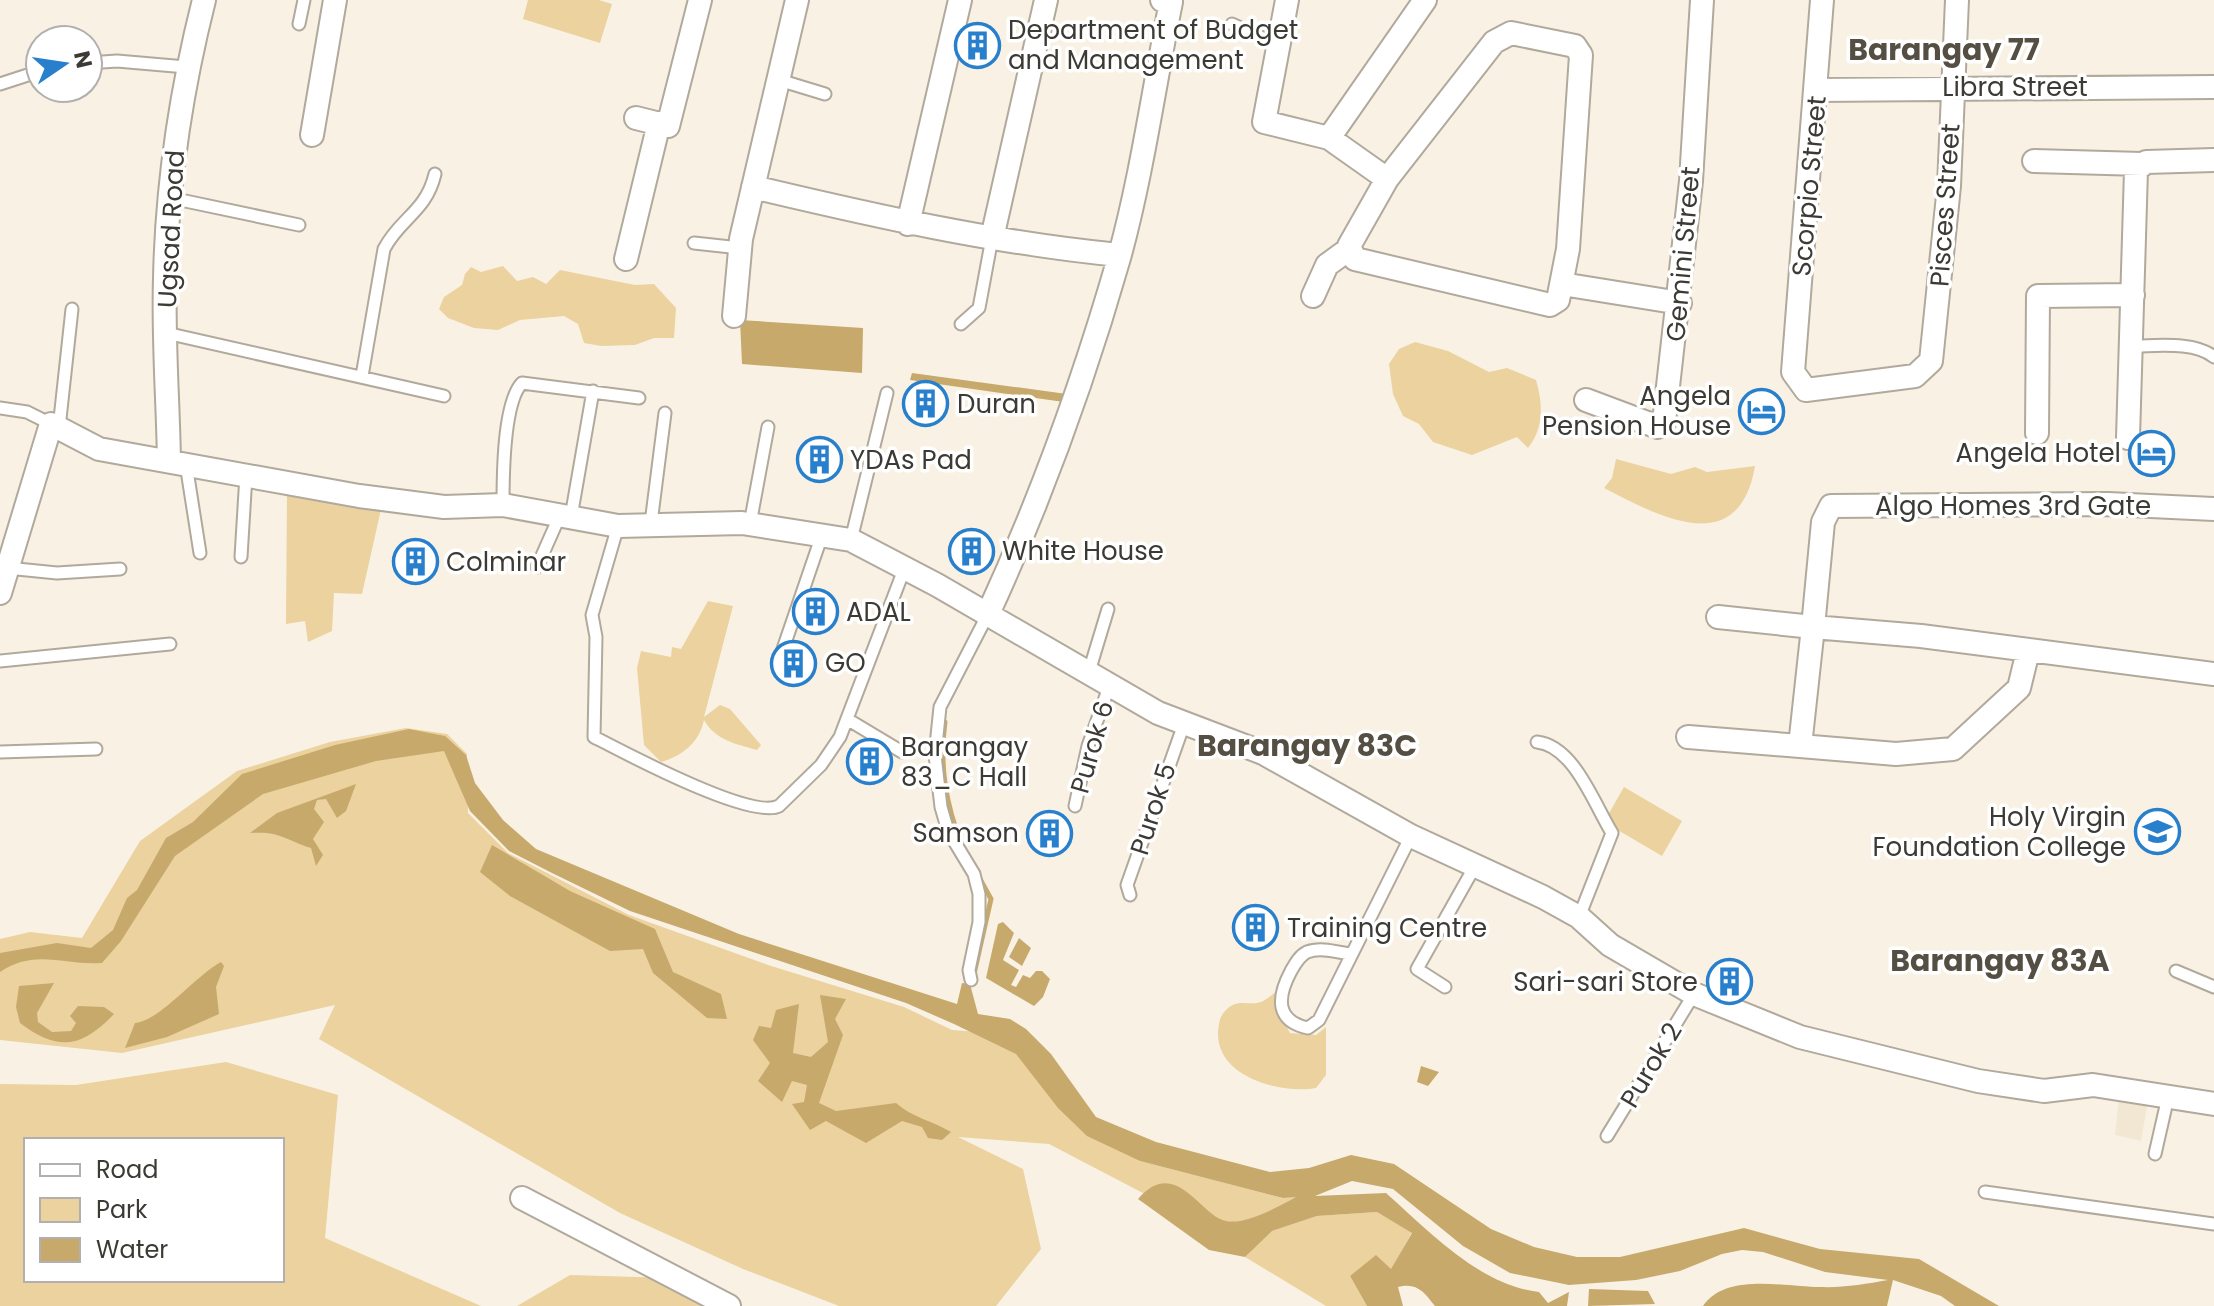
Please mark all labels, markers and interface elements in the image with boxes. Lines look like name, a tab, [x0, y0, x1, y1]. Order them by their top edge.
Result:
place label: Department of Budget and Management	[1008, 12, 1298, 78]
building icon: Department of Budget and Management	[953, 21, 1001, 69]
north arrow	[24, 24, 104, 104]
district label: Barangay 77	[1848, 28, 2040, 71]
text: N	[66, 48, 100, 71]
street label: Libra Street	[1942, 69, 2088, 105]
street label: Scorpio Street	[1783, 94, 1835, 278]
street label: Pisces Street	[1921, 122, 1969, 288]
street label: Ugsad Road	[149, 149, 193, 309]
street label: Gemini Street	[1657, 165, 1709, 343]
place label: Angela Pension House	[1542, 378, 1731, 444]
building icon: Duran	[902, 380, 950, 428]
place label: Duran	[957, 386, 1036, 422]
hotel icon: Angela Pension House	[1738, 387, 1786, 435]
hotel icon: Angela Hotel	[2128, 429, 2176, 477]
place label: Angela Hotel	[1956, 435, 2121, 471]
building icon: YDAs Pad	[795, 436, 843, 484]
place label: YDAs Pad	[850, 442, 972, 478]
street label: Algo Homes 3rd Gate	[1875, 488, 2151, 524]
building icon: White House	[947, 527, 995, 575]
place label: White House	[1002, 533, 1164, 569]
building icon: Colminar	[391, 538, 439, 586]
place label: Colminar	[446, 544, 566, 580]
building icon: ADAL	[791, 588, 839, 636]
place label: ADAL	[846, 594, 911, 630]
building icon: GO	[770, 639, 818, 687]
place label: GO	[825, 645, 866, 681]
street label: Purok 6	[1062, 696, 1122, 798]
district label: Barangay 83C	[1197, 724, 1417, 767]
place label: Barangay 83_C Hall	[901, 729, 1029, 795]
building icon: Barangay 83_C Hall	[846, 738, 894, 786]
street label: Purok 5	[1121, 758, 1185, 860]
place label: Holy Virgin Foundation College	[1872, 799, 2126, 865]
school or university icon: Holy Virgin Foundation College	[2133, 808, 2181, 856]
building icon: Samson	[1026, 809, 1074, 857]
place label: Samson	[913, 815, 1019, 851]
building icon: Training Centre	[1232, 904, 1280, 952]
place label: Training Centre	[1287, 910, 1487, 946]
district label: Barangay 83A	[1890, 939, 2110, 982]
building icon: Sari-sari Store	[1705, 958, 1753, 1006]
place label: Sari-sari Store	[1513, 964, 1698, 1000]
street label: Purok 2	[1612, 1016, 1690, 1114]
legend	[24, 1138, 284, 1282]
text: Road	[96, 1153, 158, 1186]
text: Park	[96, 1193, 148, 1226]
text: Water	[96, 1233, 168, 1266]

